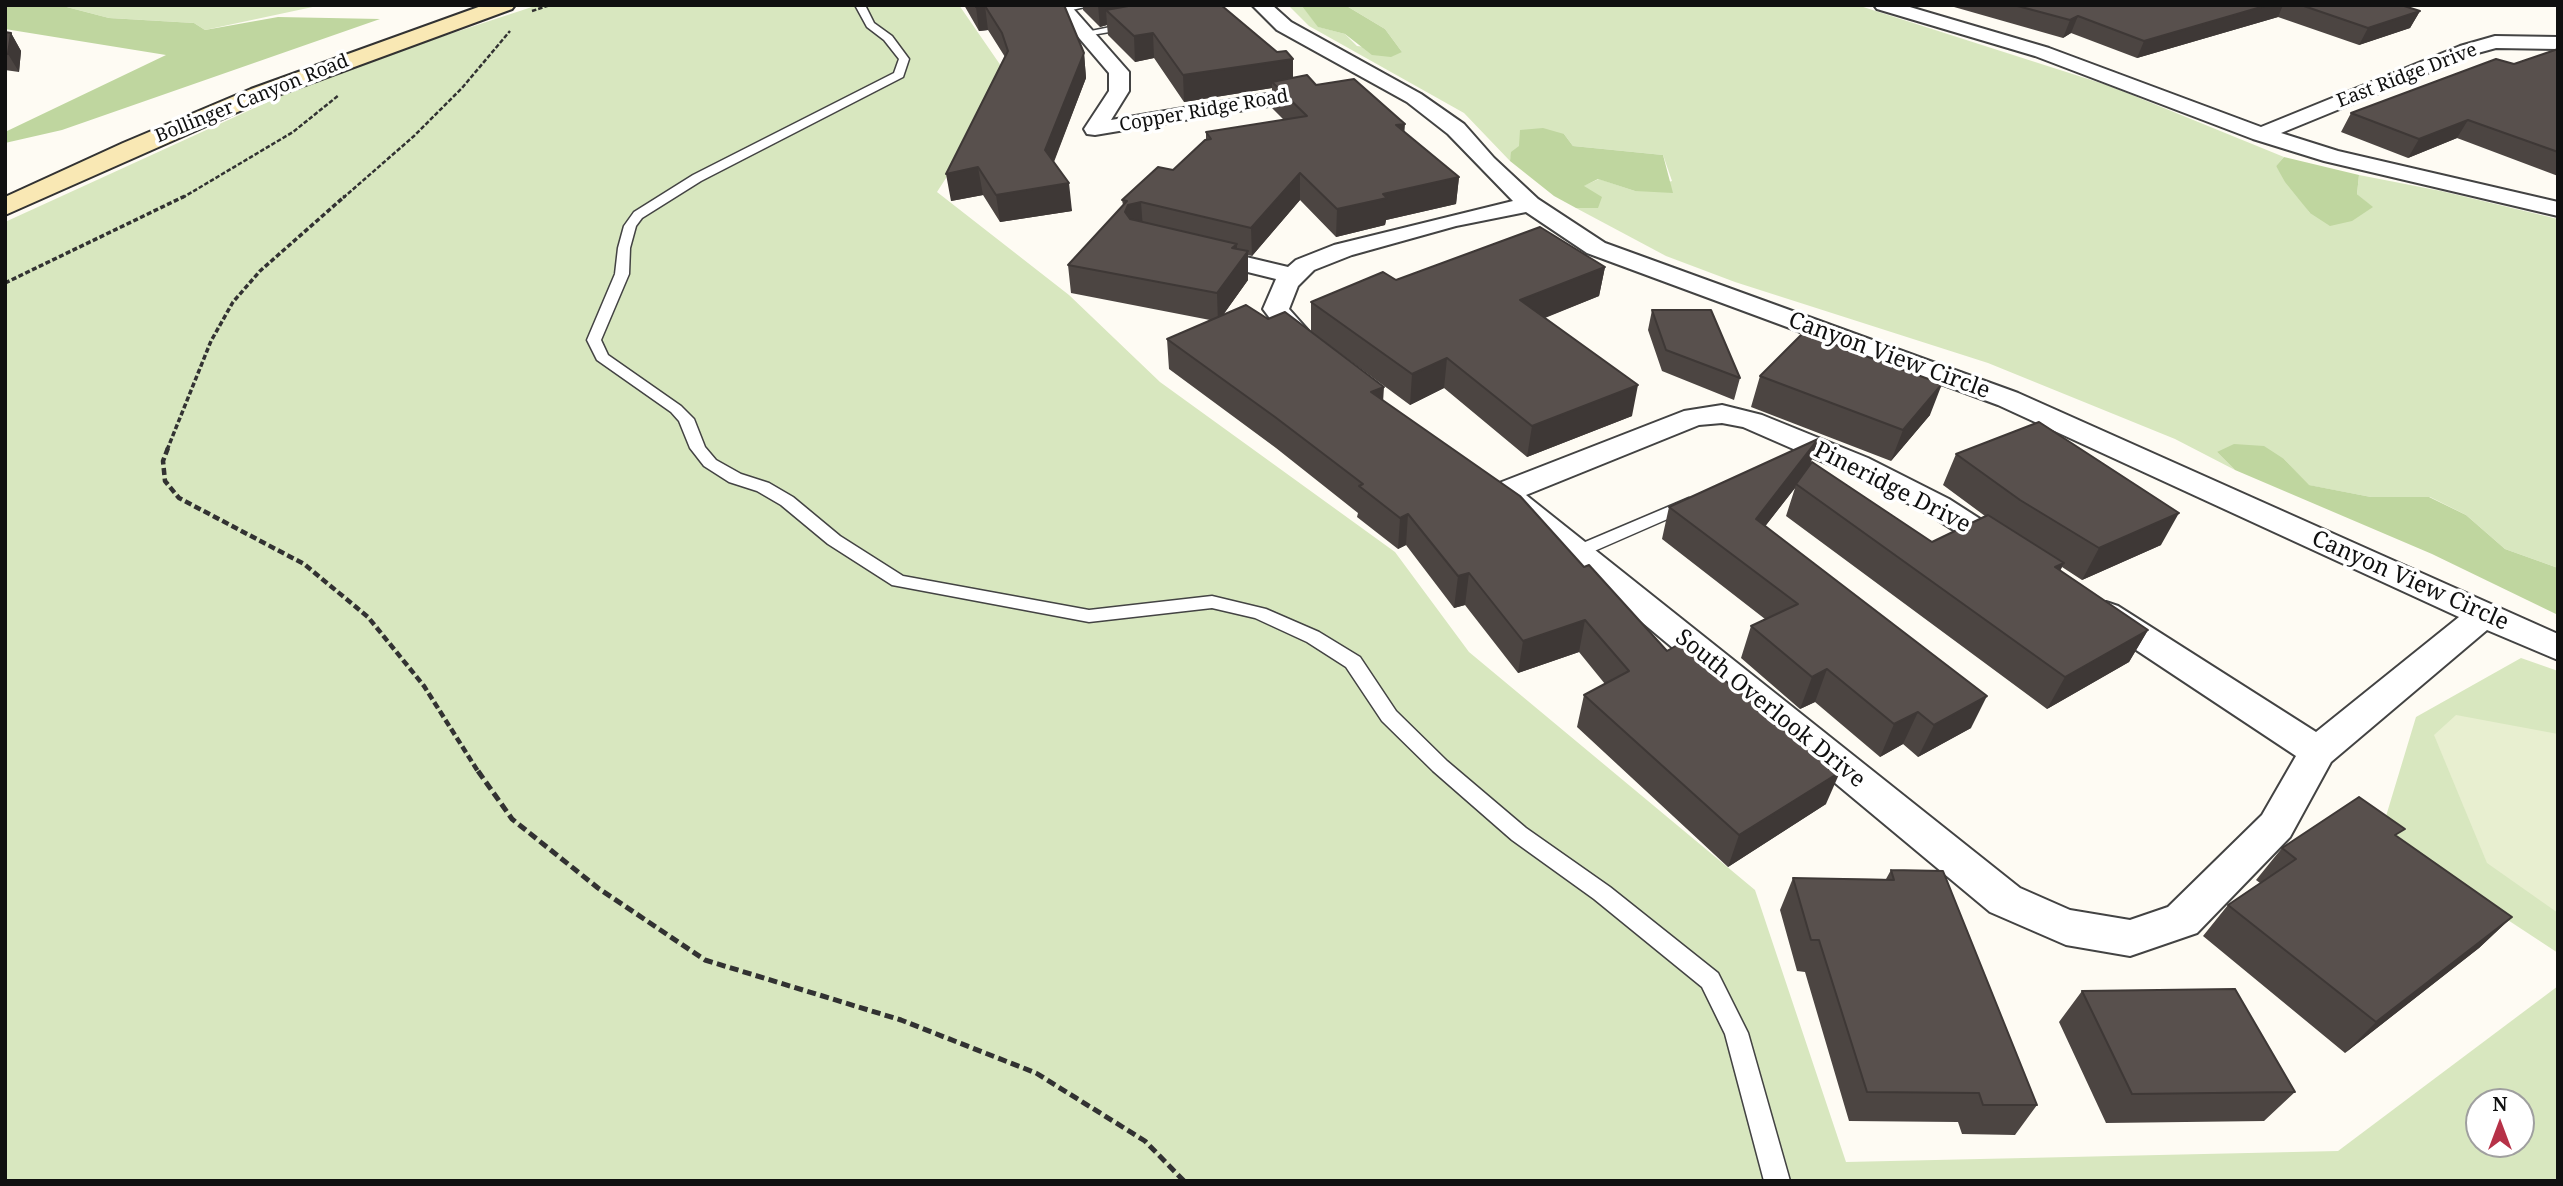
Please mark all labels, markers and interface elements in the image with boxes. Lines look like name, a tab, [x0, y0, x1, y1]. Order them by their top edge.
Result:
street label: East Ridge Drive	[2334, 39, 2480, 113]
street label: Bollinger Canyon Road	[152, 50, 352, 148]
street label: Copper Ridge Road	[1118, 85, 1290, 137]
street label: Canyon View Circle	[1784, 307, 1994, 405]
street label: Pineridge Drive	[1809, 437, 1975, 539]
street label: Canyon View Circle	[2307, 525, 2513, 637]
street label: South Overlook Drive	[1670, 624, 1870, 794]
north arrow	[2465, 1088, 2535, 1158]
text: N	[2493, 1091, 2507, 1117]

